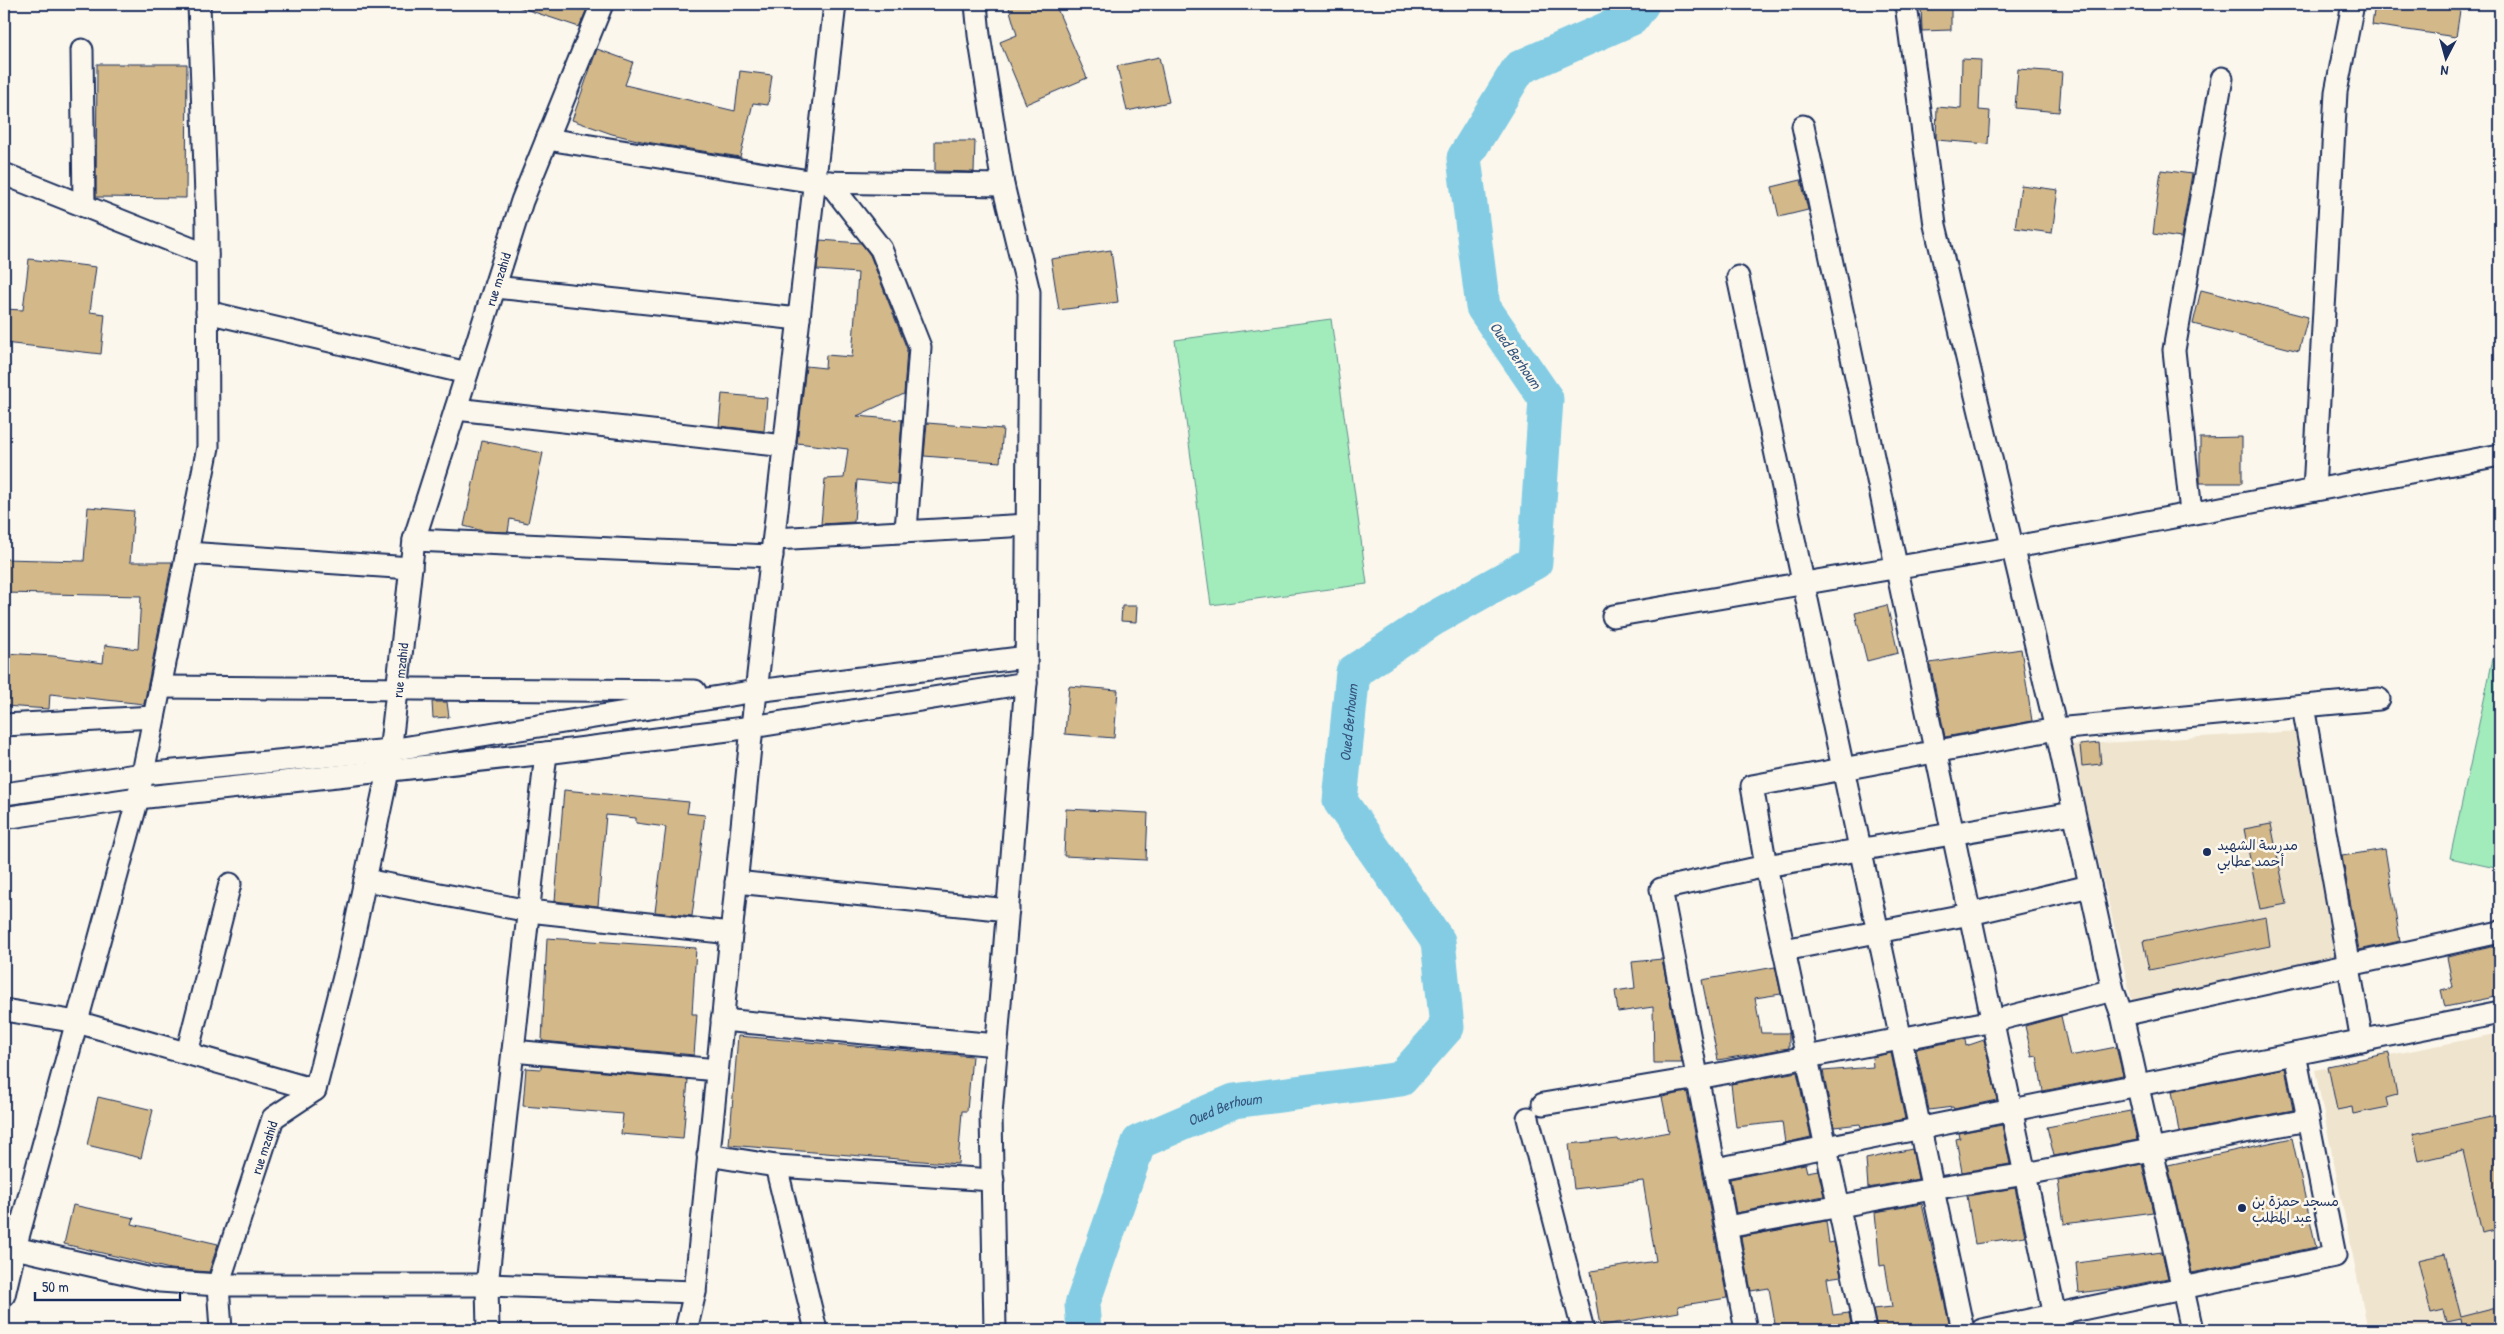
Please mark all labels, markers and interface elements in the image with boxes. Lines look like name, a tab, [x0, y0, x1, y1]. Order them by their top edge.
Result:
north arrow	[2422, 32, 2472, 82]
text: N	[2439, 62, 2449, 81]
street label: rue mzahid	[480, 249, 515, 308]
water label: Oued Berhoum	[1485, 317, 1547, 393]
street label: rue mzahid	[387, 641, 412, 699]
water label: Oued Berhoum	[1334, 682, 1362, 763]
place label: مدرسة الشهيد أحمد عطابي	[2217, 835, 2298, 874]
marker: مدرسة الشهيد أحمد عطابي	[2201, 846, 2213, 858]
water label: Oued Berhoum	[1184, 1087, 1264, 1130]
street label: rue mzahid	[246, 1118, 281, 1177]
place label: مسجد حمزة بن عبد المطلب	[2252, 1191, 2339, 1226]
marker: مسجد حمزة بن عبد المطلب	[2236, 1202, 2248, 1214]
scale bar	[35, 1269, 180, 1301]
text: 50 m	[42, 1276, 69, 1297]

